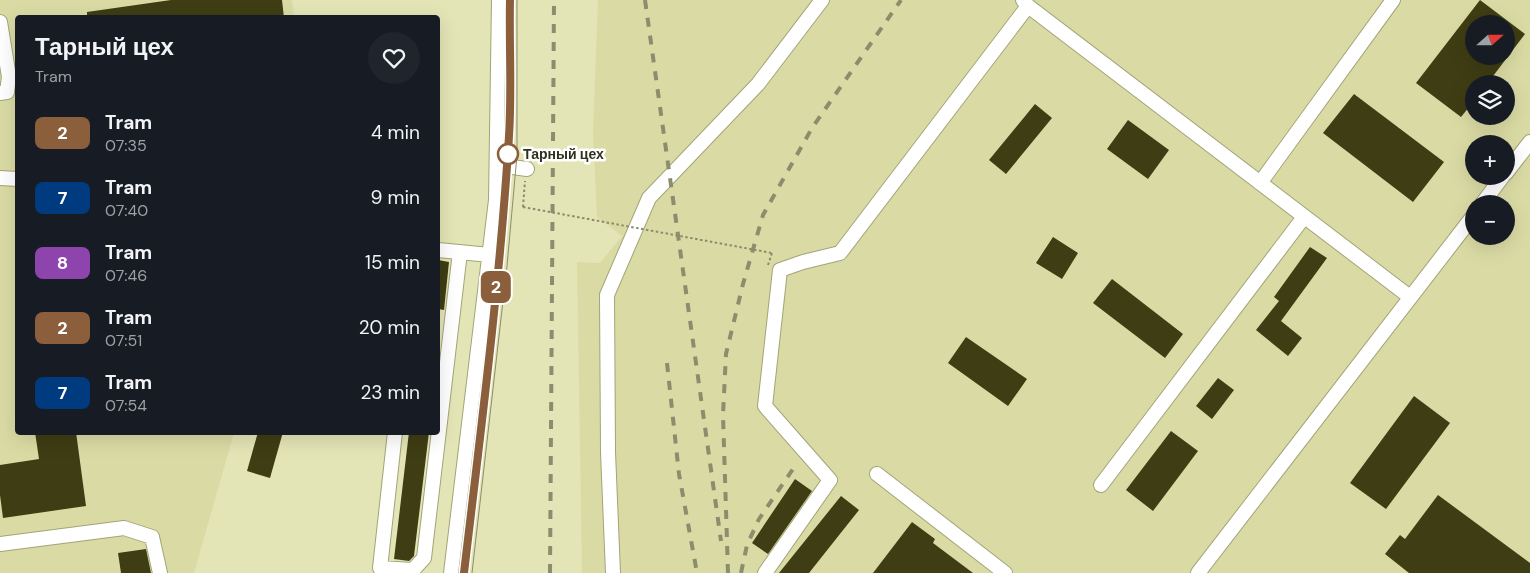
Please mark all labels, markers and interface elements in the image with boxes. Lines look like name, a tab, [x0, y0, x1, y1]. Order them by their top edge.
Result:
north arrow	[1465, 15, 1515, 65]
map controls	[1465, 15, 1515, 245]
text: Тарный цех	[35, 31, 174, 62]
button: heart	[368, 32, 420, 84]
text: Tram	[35, 66, 72, 87]
button: layers	[1465, 75, 1515, 125]
text: Tram	[105, 110, 152, 135]
text: 4 min	[371, 120, 420, 145]
text: 2	[57, 121, 68, 145]
text: 07:35	[105, 135, 147, 156]
button: +	[1465, 135, 1515, 185]
marker: Тарный цех	[497, 143, 519, 165]
place label: Тарный цех	[523, 145, 604, 163]
text: Tram	[105, 175, 152, 200]
text: 9 min	[371, 185, 420, 210]
text: 7	[58, 186, 67, 210]
button: −	[1465, 195, 1515, 245]
text: 07:40	[105, 200, 148, 221]
text: Tram	[105, 240, 152, 265]
text: 15 min	[365, 250, 420, 275]
text: 8	[57, 251, 68, 275]
text: 07:46	[105, 265, 147, 286]
line badge: 2	[480, 271, 512, 303]
text: 2	[491, 275, 501, 299]
text: Tram	[105, 305, 152, 330]
text: 20 min	[359, 315, 420, 340]
text: 2	[57, 316, 68, 340]
text: 07:51	[105, 330, 142, 351]
text: Tram	[105, 370, 152, 395]
text: 23 min	[360, 380, 420, 405]
text: 7	[58, 381, 67, 405]
text: 07:54	[105, 395, 147, 416]

